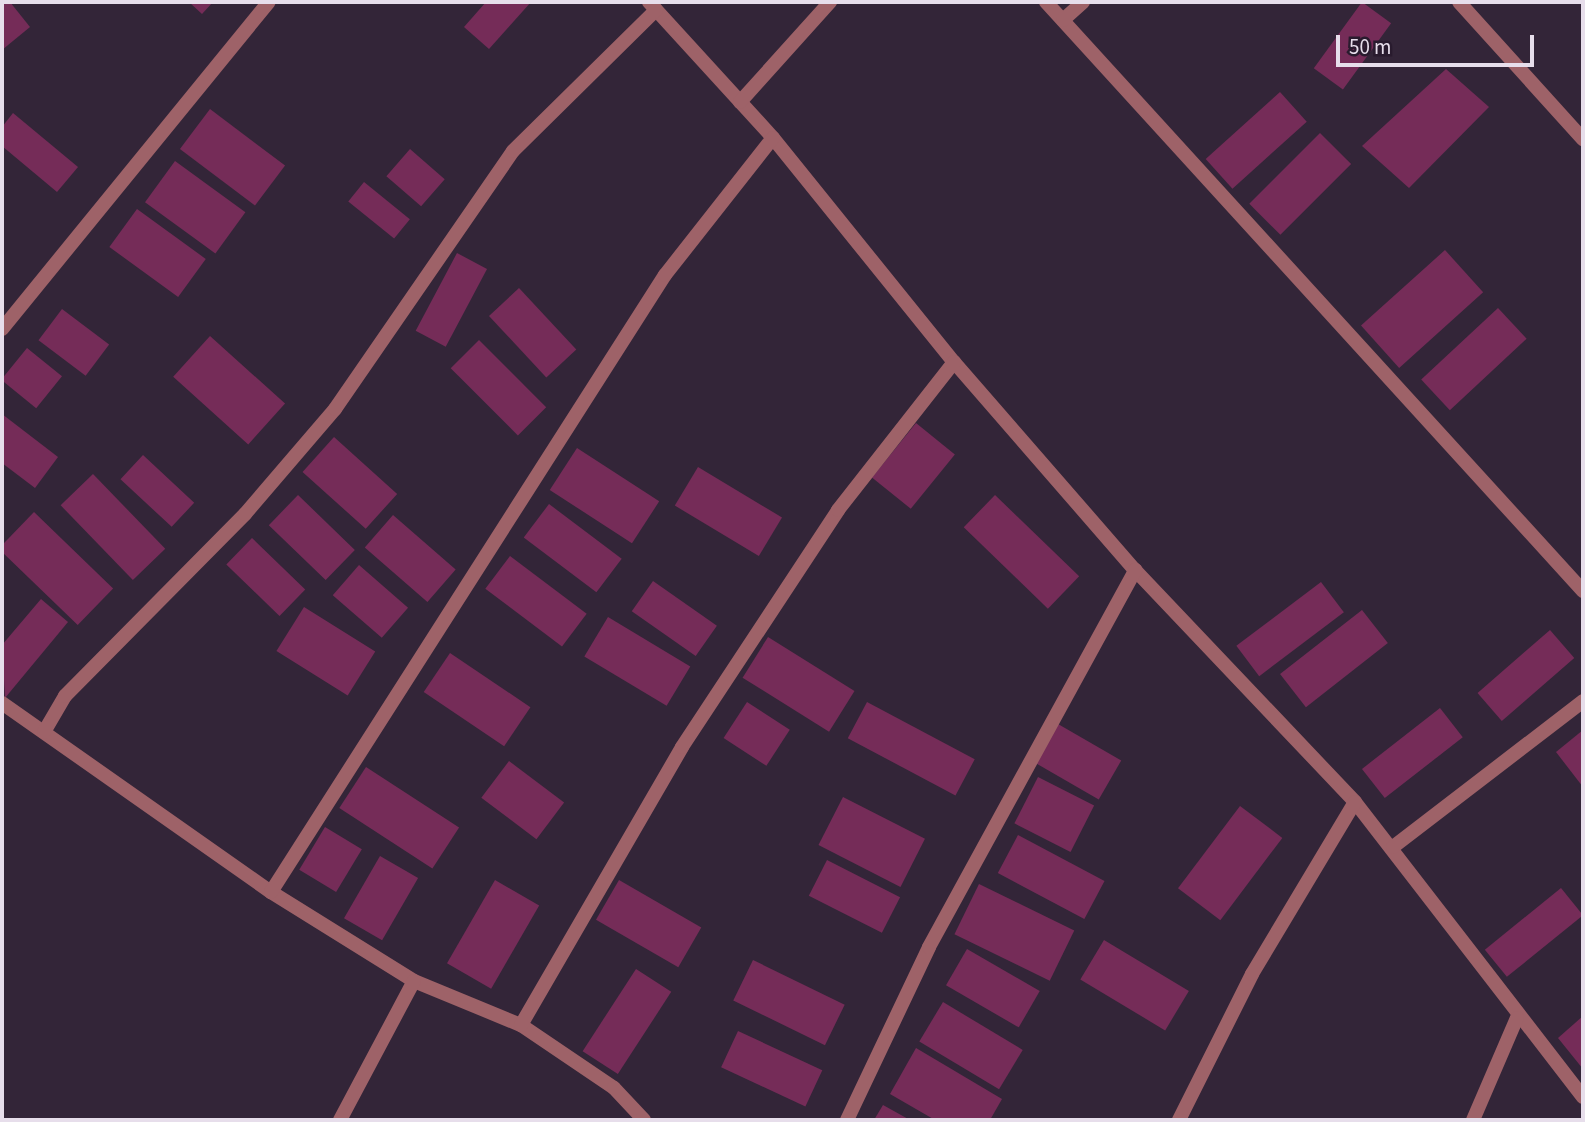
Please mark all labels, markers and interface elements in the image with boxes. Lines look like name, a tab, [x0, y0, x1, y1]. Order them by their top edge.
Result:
scale bar	[1340, 21, 1538, 65]
text: 50 m	[1349, 32, 1391, 62]

